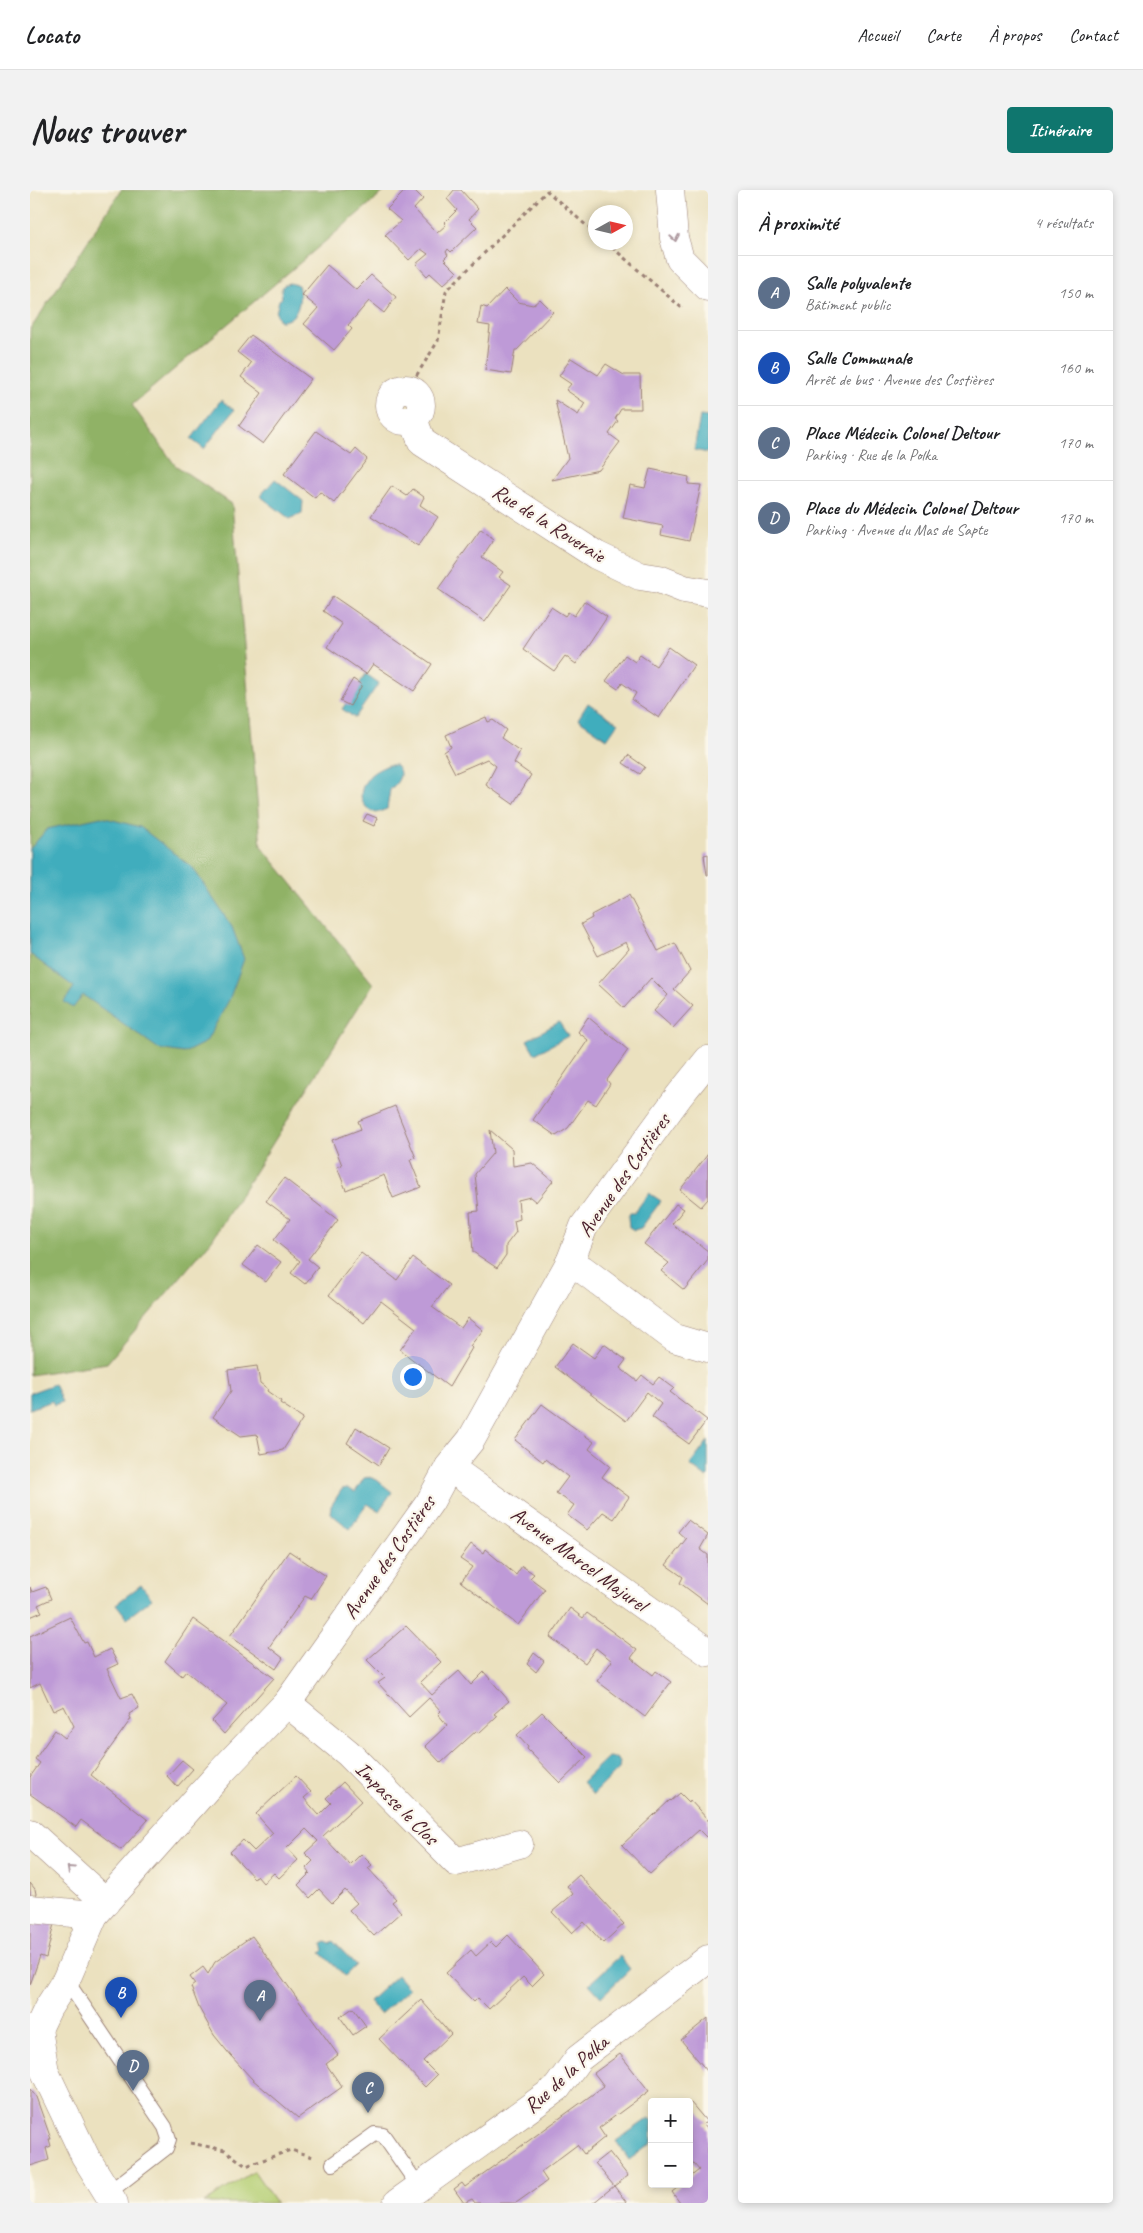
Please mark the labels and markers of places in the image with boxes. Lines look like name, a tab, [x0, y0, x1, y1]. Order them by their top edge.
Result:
pin: B	[105, 1977, 137, 2018]
pin: A	[244, 1980, 276, 2021]
pin: D	[117, 2050, 149, 2091]
pin: C	[352, 2072, 384, 2113]

